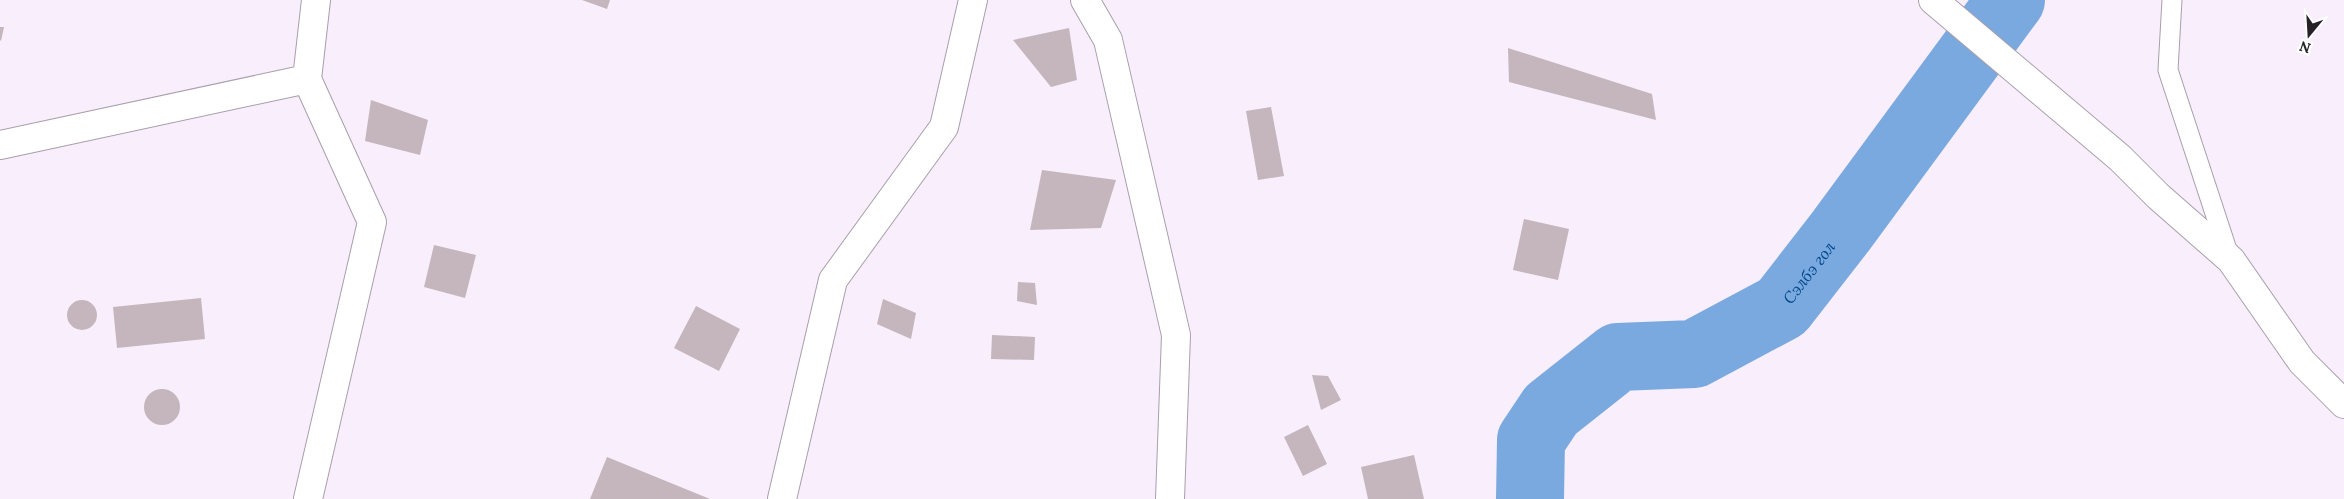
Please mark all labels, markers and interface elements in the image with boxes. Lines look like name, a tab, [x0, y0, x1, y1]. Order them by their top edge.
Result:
north arrow	[2284, 10, 2334, 60]
text: N	[2297, 37, 2313, 58]
water label: Сэлбэ гол	[1778, 237, 1840, 308]

